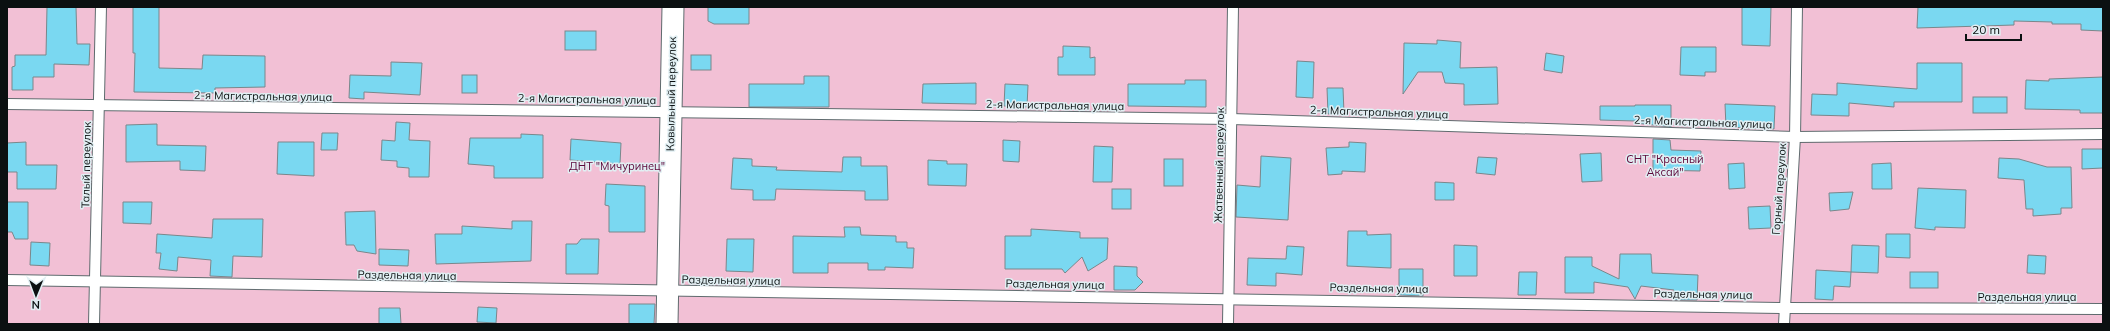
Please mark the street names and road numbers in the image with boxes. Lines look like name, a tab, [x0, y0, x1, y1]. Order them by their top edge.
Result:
street label: Ковыльный переулок	[663, 37, 679, 151]
street label: 2-я Магистральная улица	[194, 88, 332, 104]
street label: 2-я Магистральная улица	[518, 91, 656, 107]
street label: 2-я Магистральная улица	[986, 97, 1124, 113]
street label: 2-я Магистральная улица	[1310, 103, 1448, 121]
street label: Жатвенный переулок	[1211, 107, 1227, 223]
street label: 2-я Магистральная улица	[1634, 113, 1772, 131]
street label: Талый переулок	[78, 122, 94, 208]
street label: Горный переулок	[1769, 143, 1789, 235]
street label: Раздельная улица	[357, 267, 457, 283]
street label: Раздельная улица	[681, 272, 781, 288]
street label: Раздельная улица	[1005, 276, 1105, 292]
street label: Раздельная улица	[1329, 280, 1429, 296]
street label: Раздельная улица	[1653, 286, 1753, 302]
street label: Раздельная улица	[1978, 290, 2076, 304]

